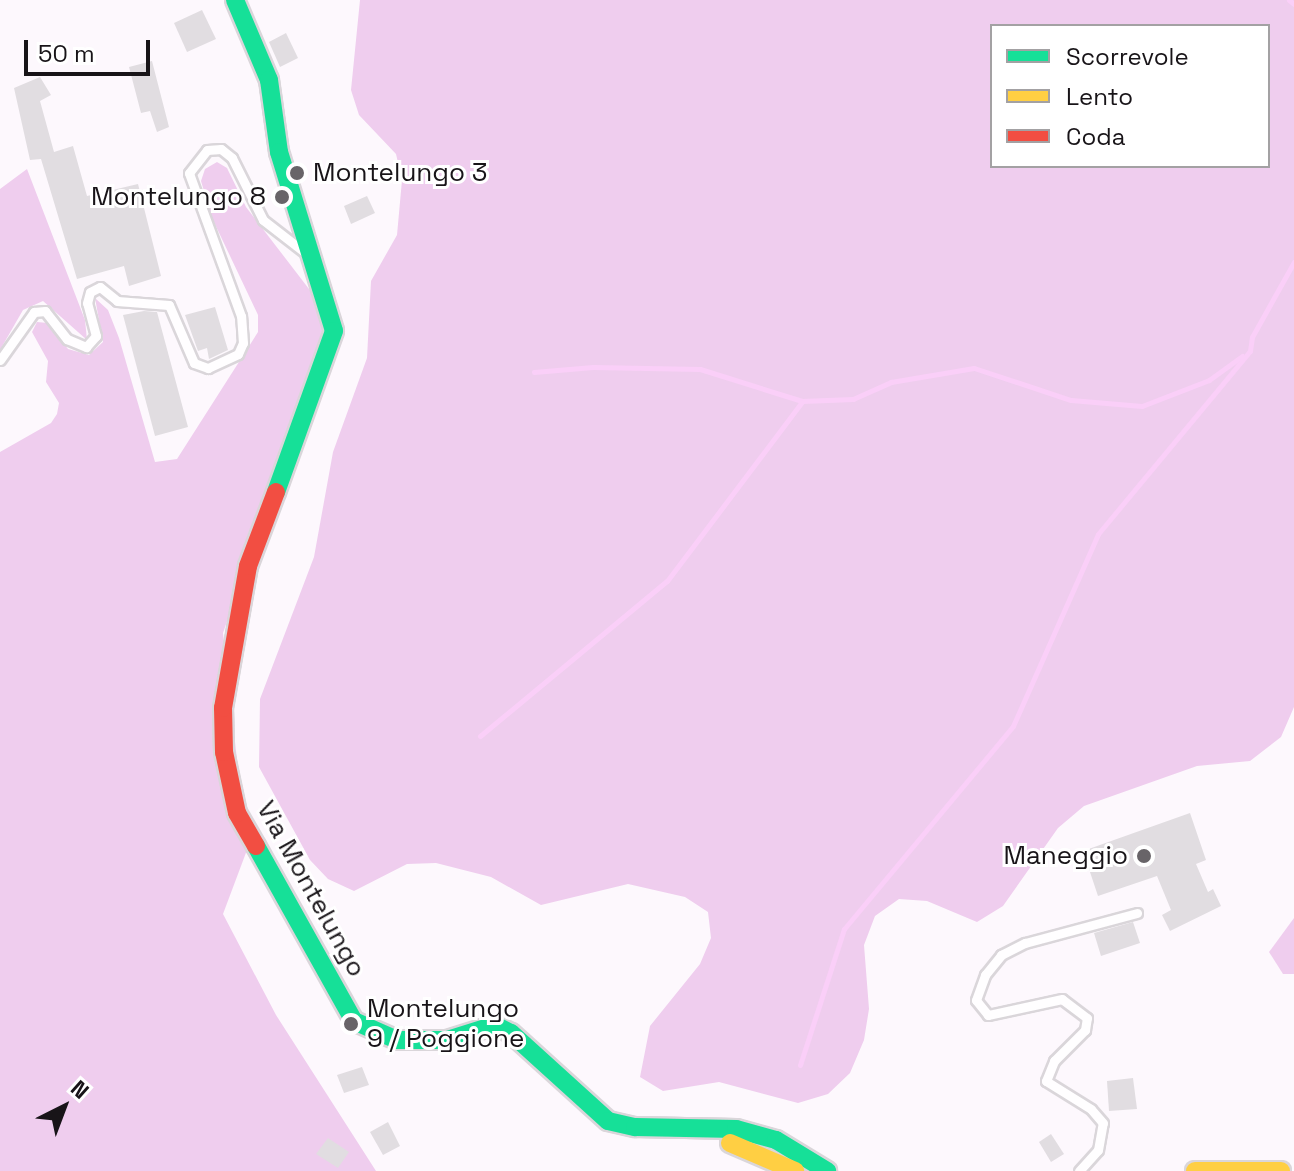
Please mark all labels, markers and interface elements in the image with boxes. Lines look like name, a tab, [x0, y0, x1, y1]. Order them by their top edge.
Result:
scale bar	[28, 24, 154, 74]
legend	[990, 24, 1270, 168]
text: 50 m	[38, 38, 95, 69]
text: Scorrevole	[1066, 41, 1189, 72]
text: Lento	[1066, 81, 1133, 112]
text: Coda	[1066, 121, 1126, 152]
place label: Montelungo 3	[313, 157, 487, 189]
marker: Montelungo 3	[288, 164, 306, 182]
place label: Montelungo 8	[91, 181, 266, 213]
marker: Montelungo 8	[273, 188, 291, 206]
street label: Via Montelungo	[250, 796, 372, 982]
place label: Maneggio	[1003, 840, 1128, 872]
marker: Maneggio	[1135, 847, 1153, 865]
place label: Montelungo 9 / Poggione	[367, 993, 524, 1054]
marker: Montelungo 9 / Poggione	[342, 1015, 360, 1033]
north arrow	[24, 1067, 104, 1147]
text: N	[65, 1074, 95, 1105]

